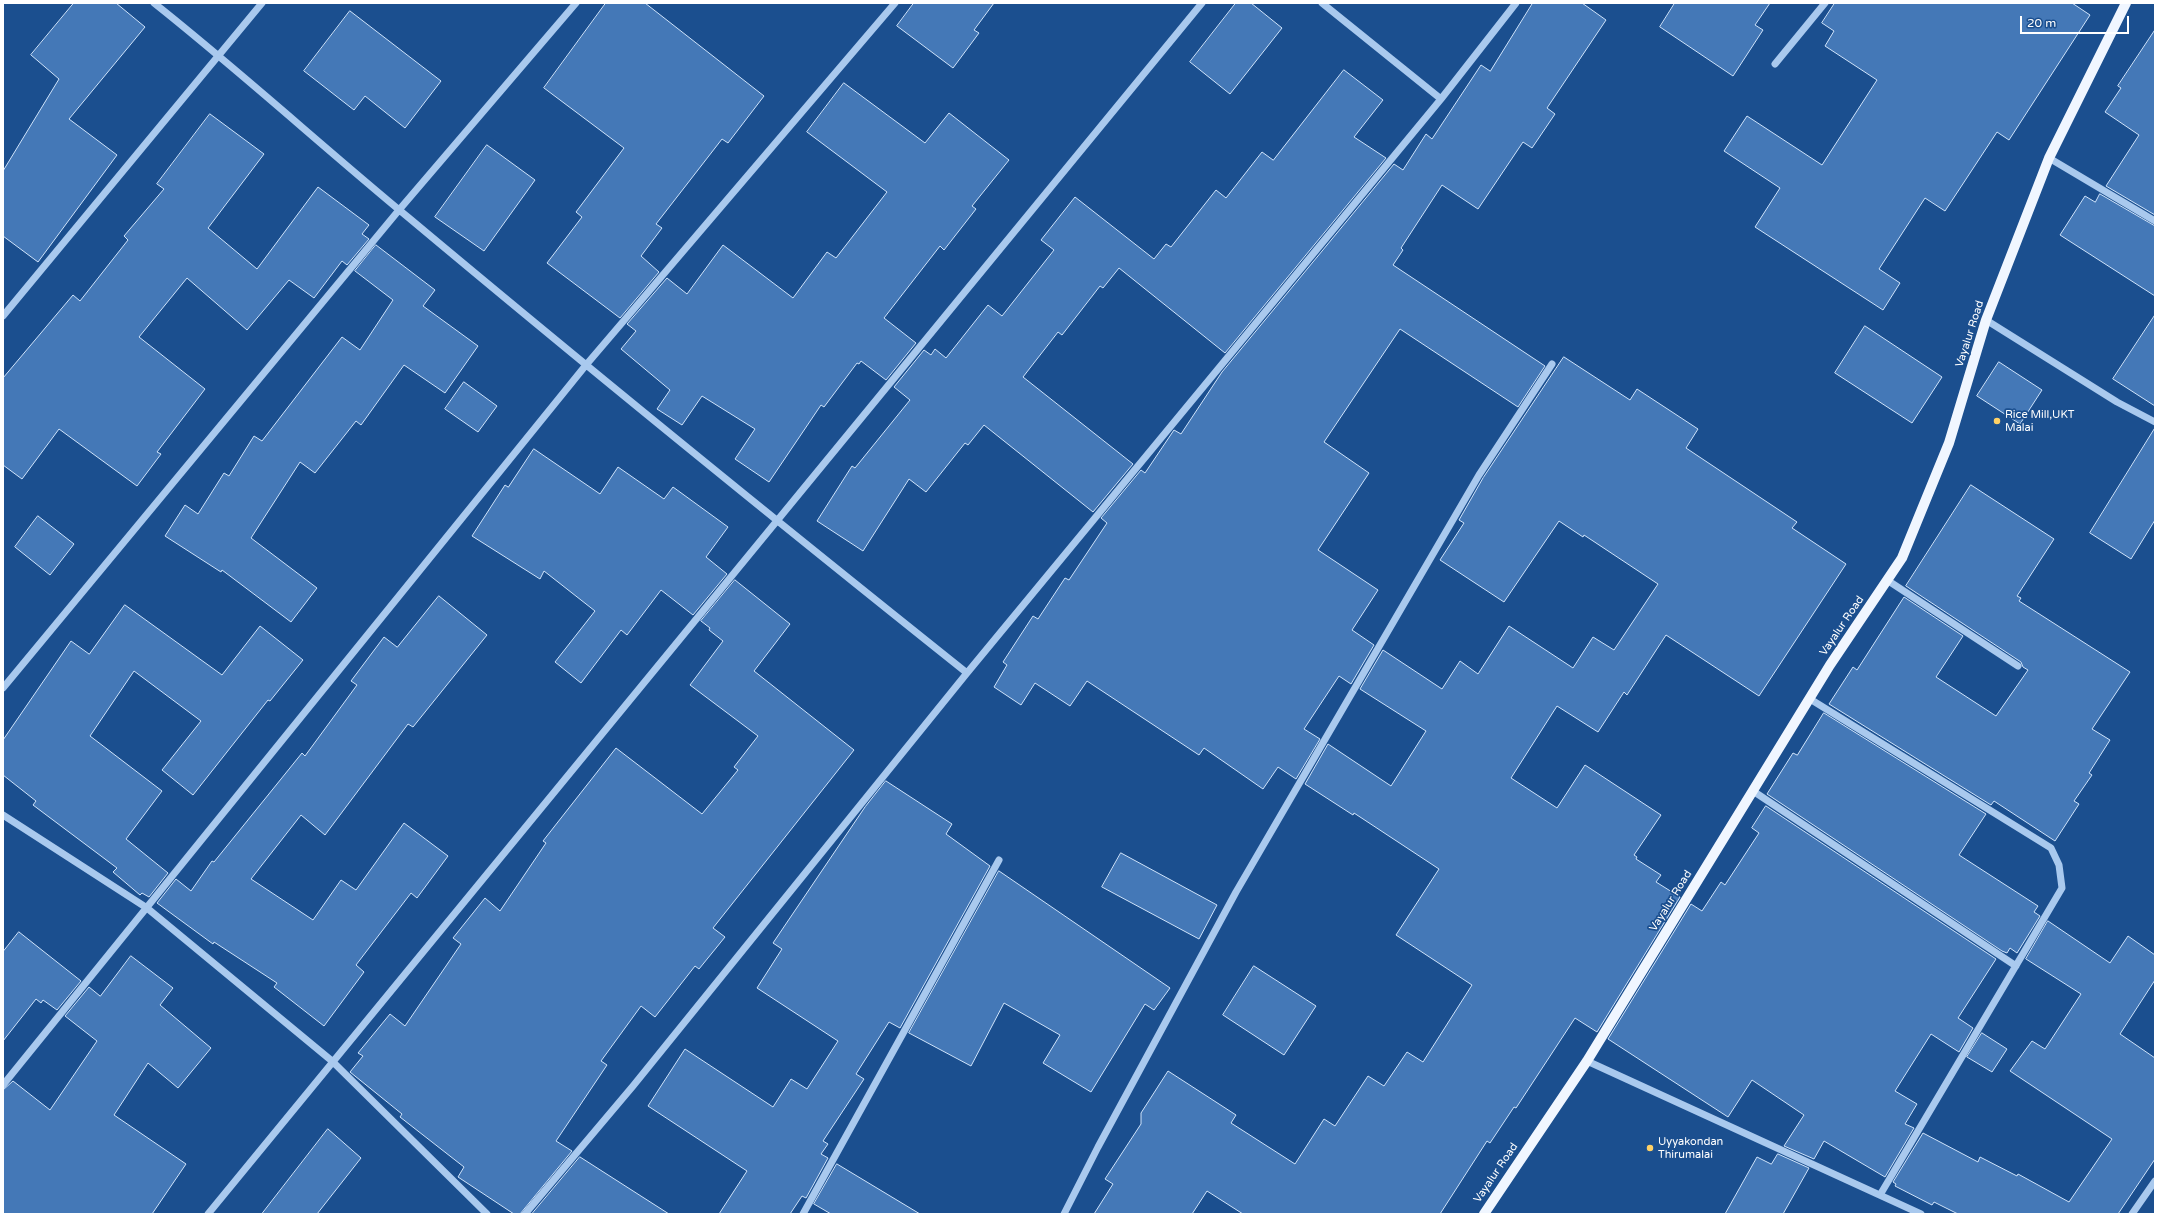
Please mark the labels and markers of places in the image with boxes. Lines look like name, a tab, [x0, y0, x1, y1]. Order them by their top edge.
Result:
place label: Rice Mill,UKT Malai	[2005, 408, 2074, 434]
marker: Rice Mill,UKT Malai	[1992, 416, 2002, 426]
place label: Uyyakondan Thirumalai	[1658, 1135, 1723, 1161]
marker: Uyyakondan Thirumalai	[1645, 1143, 1655, 1153]

